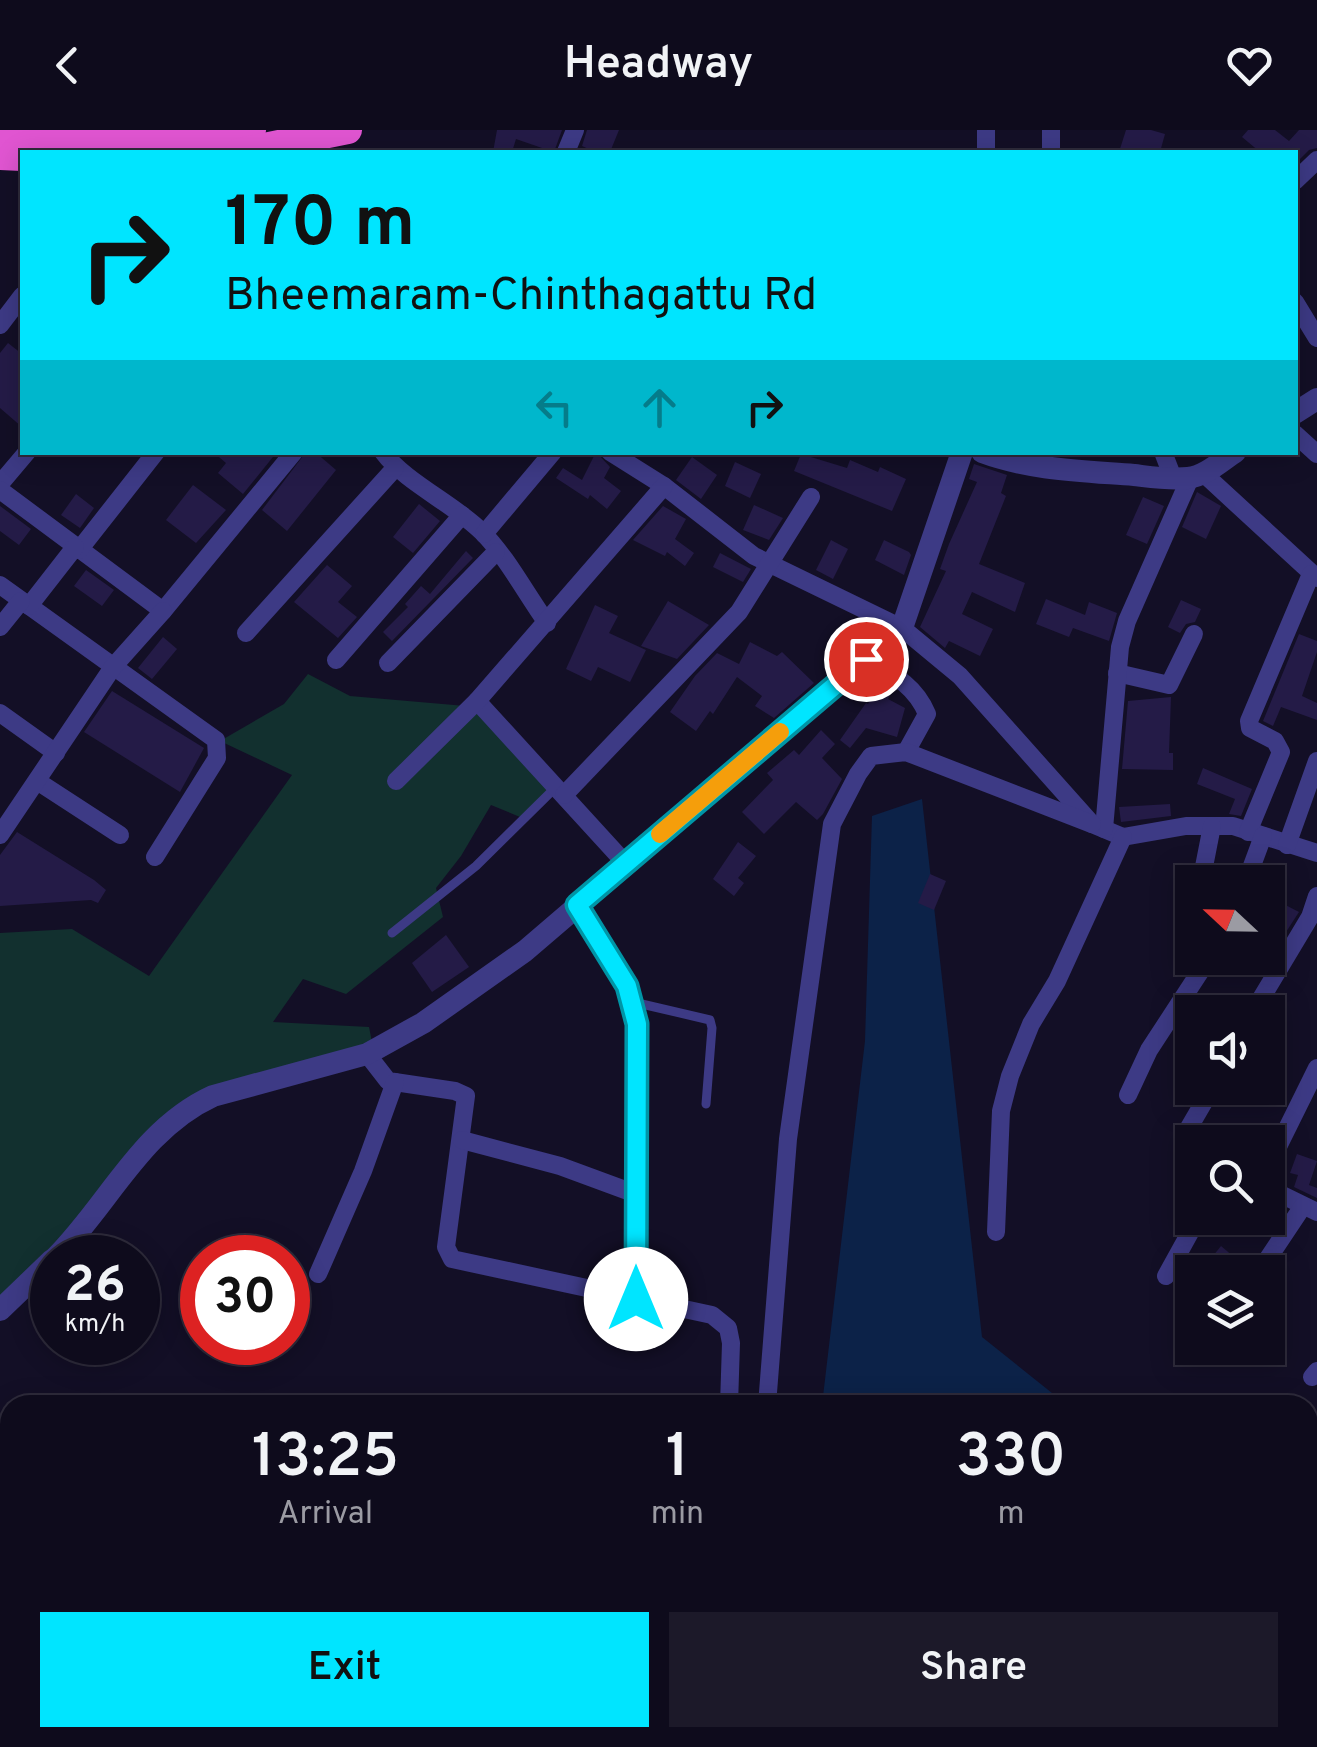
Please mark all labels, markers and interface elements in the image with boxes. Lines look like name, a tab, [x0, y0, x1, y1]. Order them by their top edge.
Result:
text: Headway	[564, 37, 753, 94]
icon: back	[40, 38, 95, 93]
icon: heart	[1222, 38, 1277, 93]
text: 170 m	[225, 182, 415, 271]
icon: right	[60, 190, 190, 320]
text: Bheemaram-Chinthagattu Rd	[225, 269, 817, 326]
icon: left	[527, 380, 582, 435]
icon: ahead	[632, 380, 687, 435]
icon: right	[737, 380, 792, 435]
pin	[824, 617, 909, 702]
icon: arrive	[839, 632, 894, 687]
north arrow	[1175, 865, 1285, 975]
map controls	[1175, 865, 1285, 1365]
button: sound	[1175, 995, 1285, 1105]
button: search	[1175, 1125, 1285, 1235]
speed limit sign: 30	[180, 1235, 310, 1365]
position arrow	[584, 1247, 688, 1351]
button: layers	[1175, 1255, 1285, 1365]
text: 26	[64, 1256, 126, 1319]
text: km/h	[65, 1309, 125, 1341]
text: 13:25	[252, 1422, 399, 1498]
text: 1	[666, 1422, 689, 1498]
text: 330	[956, 1422, 1066, 1498]
text: Arrival	[278, 1495, 373, 1535]
text: min	[651, 1495, 704, 1535]
text: m	[997, 1495, 1025, 1535]
button: Exit	[40, 1612, 649, 1727]
button: Share	[669, 1612, 1278, 1727]

